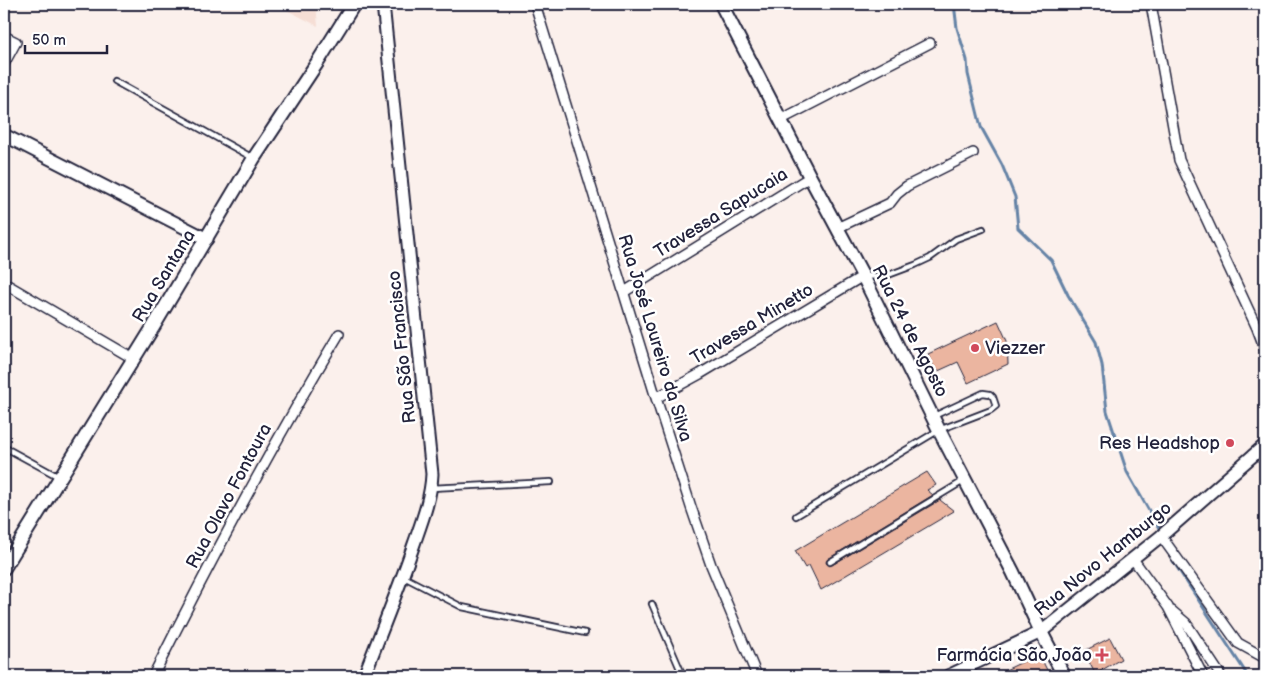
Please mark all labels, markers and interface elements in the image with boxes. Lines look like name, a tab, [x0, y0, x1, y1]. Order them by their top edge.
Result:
scale bar	[25, 22, 108, 54]
text: 50 m	[32, 31, 66, 50]
street label: Travessa Sapucaia	[650, 163, 792, 263]
street label: Rua Santana	[128, 226, 200, 326]
street label: Rua José Loureiro da Silva	[613, 232, 697, 444]
street label: Rua 24 de Agosto	[868, 261, 952, 401]
street label: Rua São Francisco	[384, 270, 420, 424]
street label: Travessa Minetto	[687, 279, 817, 369]
place label: Viezzer	[985, 338, 1046, 359]
marker: Viezzer	[969, 342, 981, 354]
street label: Rua Olavo Fontoura	[182, 420, 276, 572]
place label: Res Headshop	[1099, 433, 1220, 454]
marker: Res Headshop	[1224, 437, 1236, 449]
street label: Rua Novo Hamburgo	[1030, 497, 1176, 621]
place label: Farmácia São João	[936, 645, 1092, 666]
marker: Farmácia São João	[1096, 649, 1108, 661]

